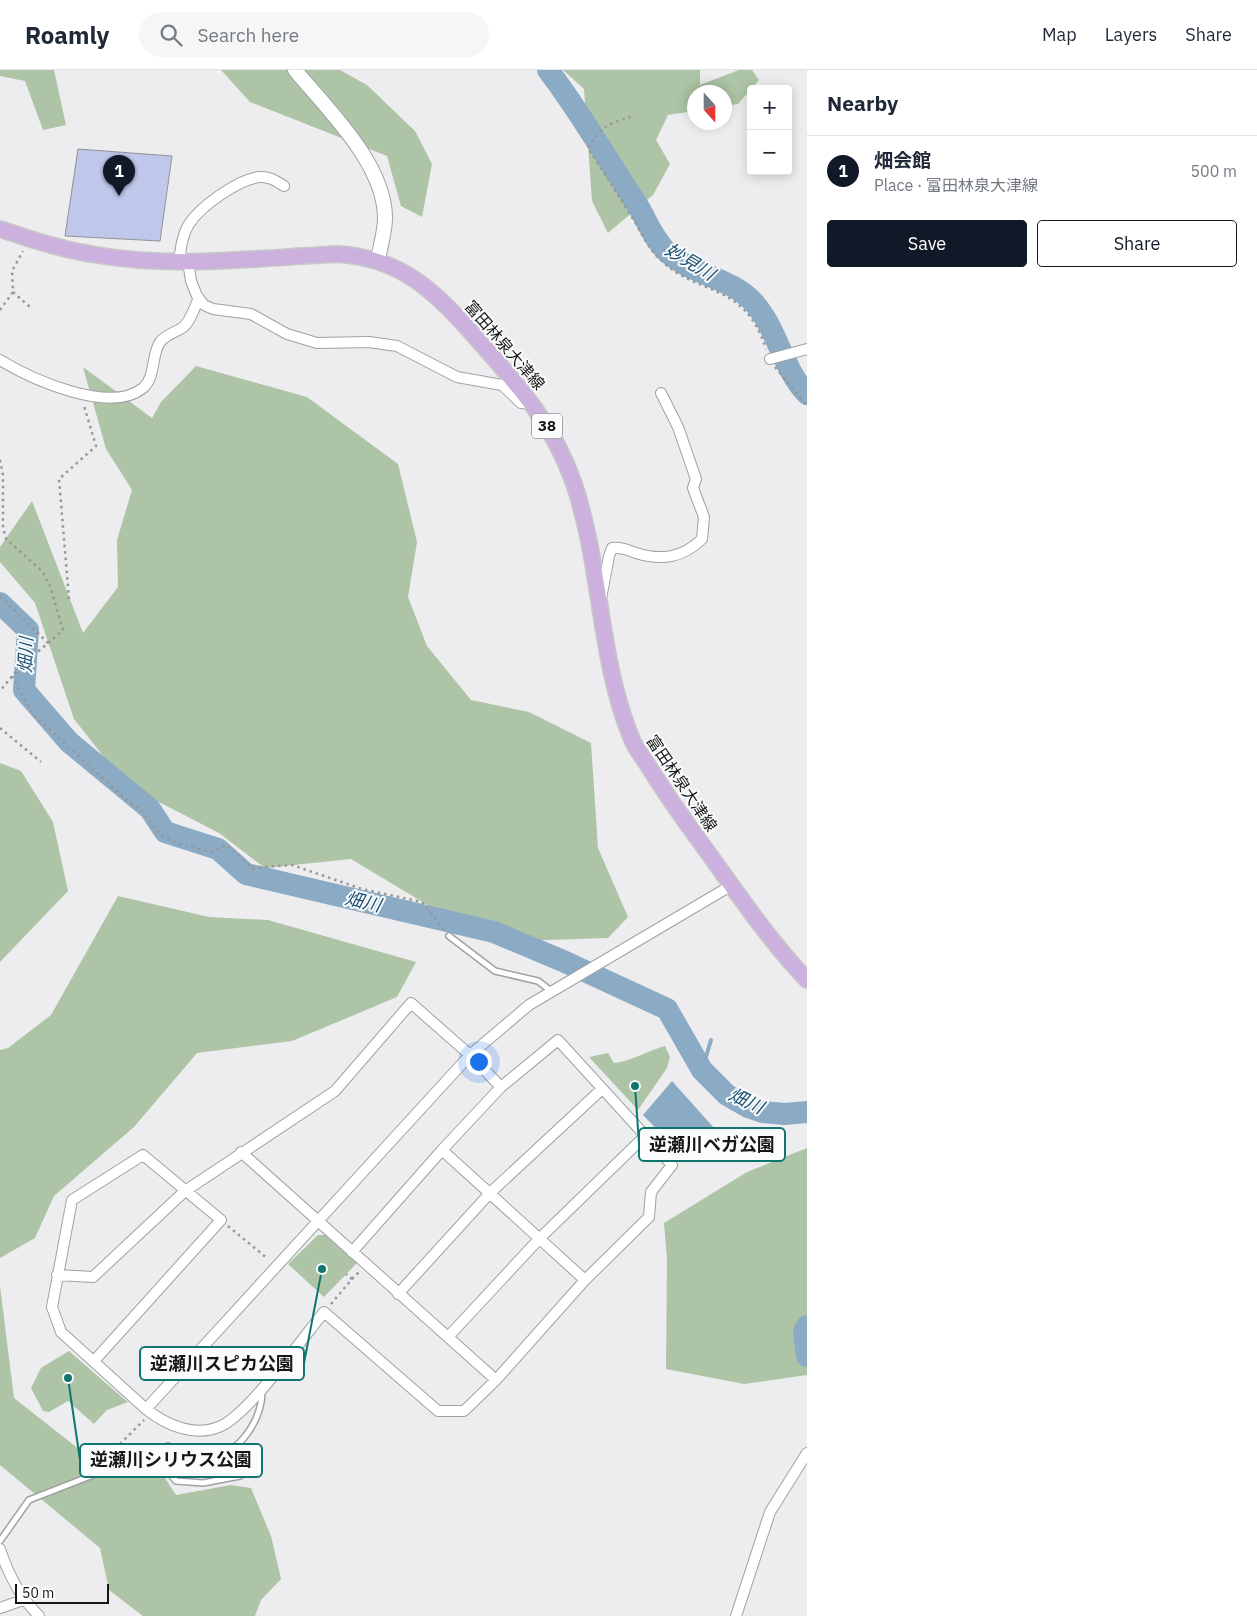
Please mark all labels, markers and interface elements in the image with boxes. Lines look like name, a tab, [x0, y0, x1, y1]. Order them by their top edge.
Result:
search box	[139, 12, 489, 57]
text: Roamly	[25, 19, 109, 51]
icon: search	[157, 21, 185, 49]
text: Search here	[197, 23, 299, 47]
text: Map	[1042, 23, 1077, 46]
text: Layers	[1105, 23, 1157, 46]
text: Share	[1185, 23, 1232, 46]
north arrow	[687, 85, 732, 130]
map controls	[747, 85, 792, 175]
button: +	[747, 85, 792, 130]
text: Nearby	[827, 89, 898, 117]
button: −	[747, 130, 792, 175]
text: 畑会館	[874, 148, 931, 172]
pin: 1	[103, 155, 135, 196]
text: 1	[838, 161, 848, 181]
text: 500 m	[1190, 161, 1237, 181]
text: Place · 富田林泉大津線	[874, 175, 1038, 195]
button: Save	[827, 220, 1027, 267]
button: Share	[1037, 220, 1237, 267]
water label: 妙見川	[661, 238, 721, 286]
street label: 富田林泉大津線	[461, 296, 549, 394]
road number: 38	[532, 414, 562, 438]
water label: 畑川	[13, 635, 38, 673]
street label: 富田林泉大津線	[642, 731, 722, 835]
water label: 畑川	[343, 886, 385, 917]
your location	[466, 1049, 492, 1075]
water label: 畑川	[725, 1083, 769, 1119]
callout: 逆瀬川ベガ公園	[639, 1128, 785, 1161]
text: 逆瀬川ベガ公園	[649, 1133, 775, 1156]
callout: 逆瀬川スピカ公園	[140, 1347, 304, 1380]
text: 逆瀬川スピカ公園	[150, 1352, 294, 1375]
callout: 逆瀬川シリウス公園	[80, 1444, 262, 1477]
text: 逆瀬川シリウス公園	[90, 1448, 252, 1471]
scale bar	[15, 1581, 109, 1604]
text: 50 m	[22, 1584, 54, 1602]

